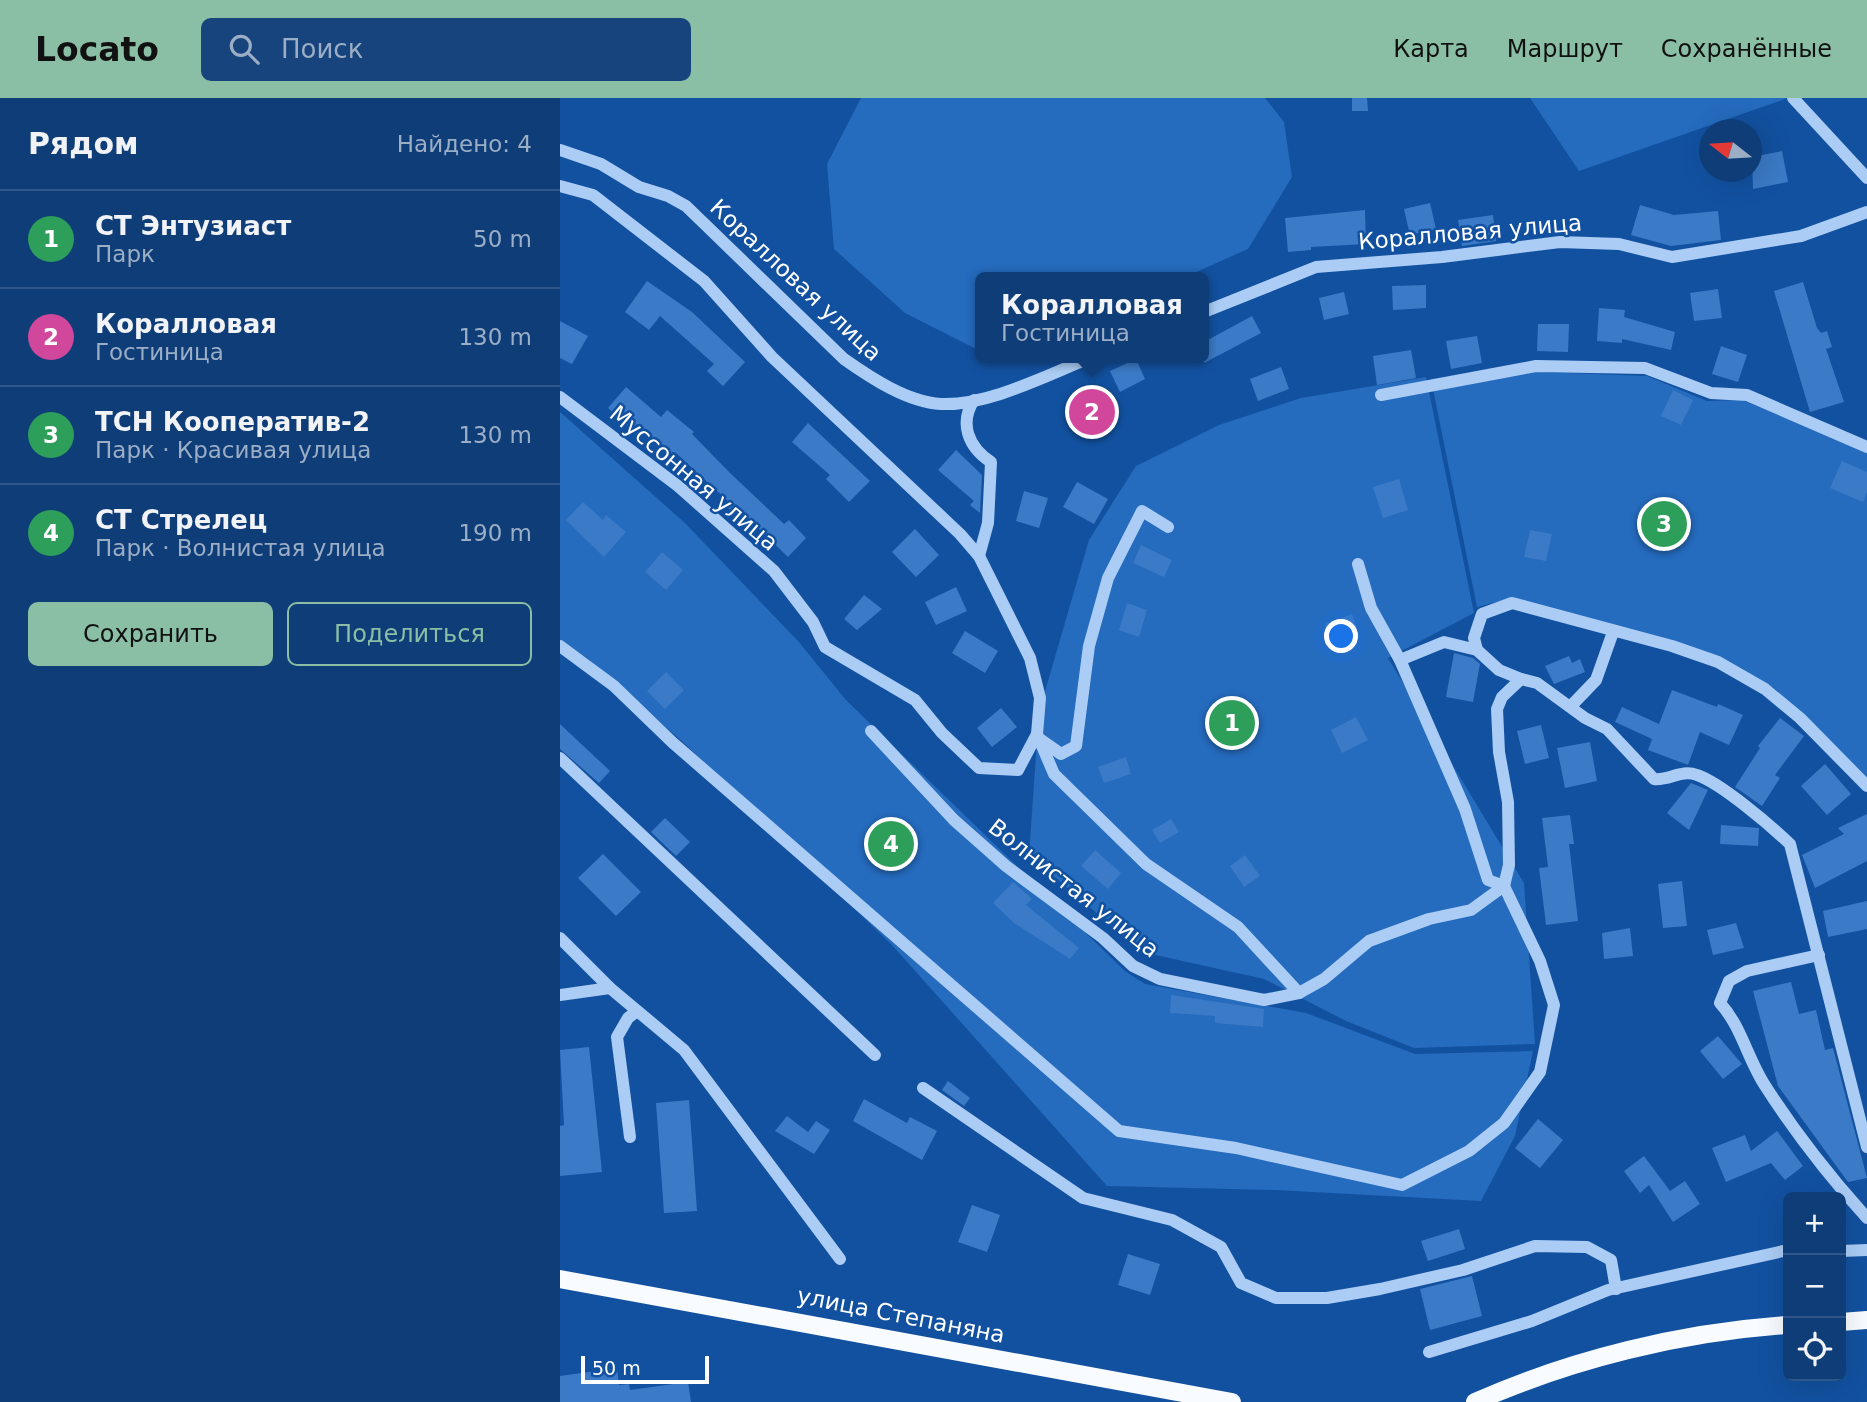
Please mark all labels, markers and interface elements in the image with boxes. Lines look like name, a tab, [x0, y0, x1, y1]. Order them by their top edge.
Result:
search box	[201, 18, 691, 81]
text: Locato	[35, 30, 159, 69]
icon: search	[225, 30, 263, 68]
text: Поиск	[281, 34, 363, 64]
text: Карта	[1393, 35, 1469, 63]
text: Маршрут	[1507, 35, 1623, 63]
text: Сохранённые	[1661, 35, 1832, 63]
north arrow	[1699, 119, 1762, 182]
text: Рядом	[28, 126, 139, 161]
text: Найдено: 4	[397, 131, 532, 157]
street label: Коралловая улица	[705, 194, 887, 366]
street label: Коралловая улица	[1357, 209, 1583, 255]
text: СТ Энтузиаст	[95, 211, 291, 241]
text: 1	[43, 226, 59, 252]
text: 50 m	[473, 226, 532, 252]
text: Парк	[95, 241, 155, 267]
popup	[975, 272, 1209, 363]
text: Коралловая	[1001, 290, 1183, 320]
text: Коралловая	[95, 309, 277, 339]
text: Гостиница	[1001, 320, 1130, 346]
text: 2	[43, 324, 59, 350]
text: 130 m	[458, 324, 532, 350]
text: Гостиница	[95, 339, 224, 365]
pin: 2	[1069, 386, 1115, 438]
street label: Муссонная улица	[605, 400, 783, 556]
text: ТСН Кооператив-2	[95, 407, 370, 437]
text: 3	[43, 422, 59, 448]
text: 130 m	[458, 422, 532, 448]
text: Парк · Красивая улица	[95, 437, 371, 463]
pin: 3	[1641, 498, 1687, 550]
text: СТ Стрелец	[95, 505, 267, 535]
text: 4	[43, 520, 59, 546]
text: 190 m	[458, 520, 532, 546]
text: Парк · Волнистая улица	[95, 535, 386, 561]
button: Сохранить	[28, 602, 273, 666]
button: Поделиться	[287, 602, 532, 666]
your location	[1324, 619, 1358, 653]
pin: 1	[1209, 697, 1255, 749]
street label: Волнистая улица	[984, 813, 1164, 963]
pin: 4	[868, 818, 914, 870]
map controls	[1783, 1192, 1846, 1381]
button: +	[1783, 1192, 1846, 1255]
button: −	[1783, 1255, 1846, 1318]
street label: улица Степаняна	[795, 1282, 1007, 1348]
button: locate	[1783, 1318, 1846, 1381]
scale bar	[581, 1353, 709, 1385]
text: 50 m	[592, 1357, 641, 1379]

